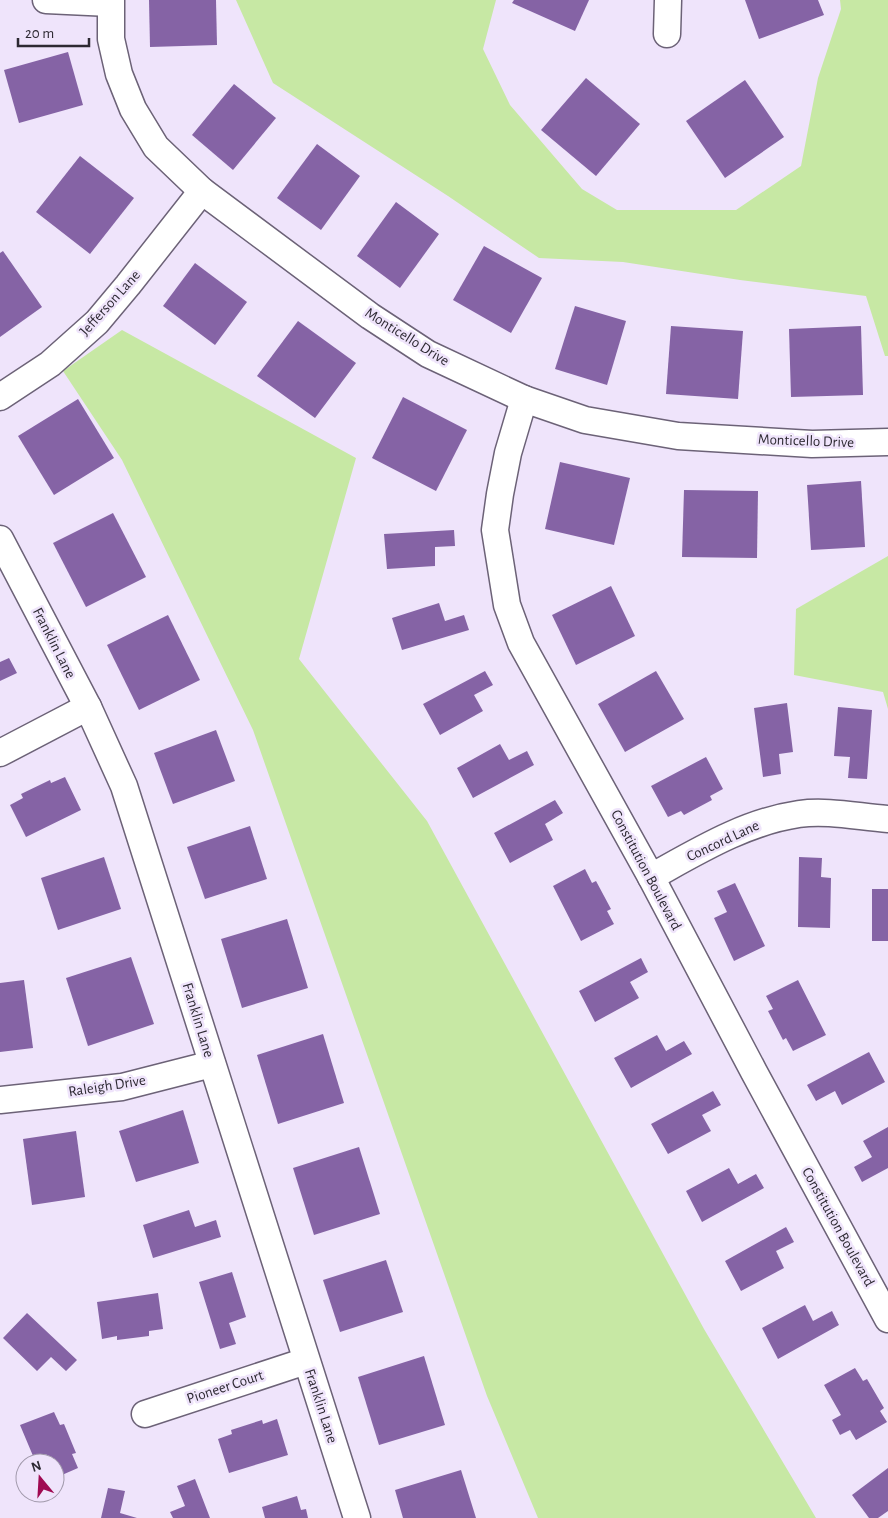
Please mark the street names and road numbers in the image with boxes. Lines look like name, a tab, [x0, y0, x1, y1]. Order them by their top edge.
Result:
street label: Jefferson Lane	[77, 267, 143, 339]
street label: Monticello Drive	[362, 305, 452, 369]
street label: Monticello Drive	[758, 432, 854, 450]
street label: Franklin Lane	[30, 605, 78, 681]
street label: Constitution Boulevard	[608, 807, 684, 933]
street label: Concord Lane	[684, 818, 762, 864]
street label: Franklin Lane	[180, 981, 216, 1059]
street label: Raleigh Drive	[67, 1072, 147, 1100]
street label: Constitution Boulevard	[799, 1165, 877, 1289]
street label: Franklin Lane	[302, 1367, 340, 1445]
street label: Pioneer Court	[185, 1368, 265, 1406]

